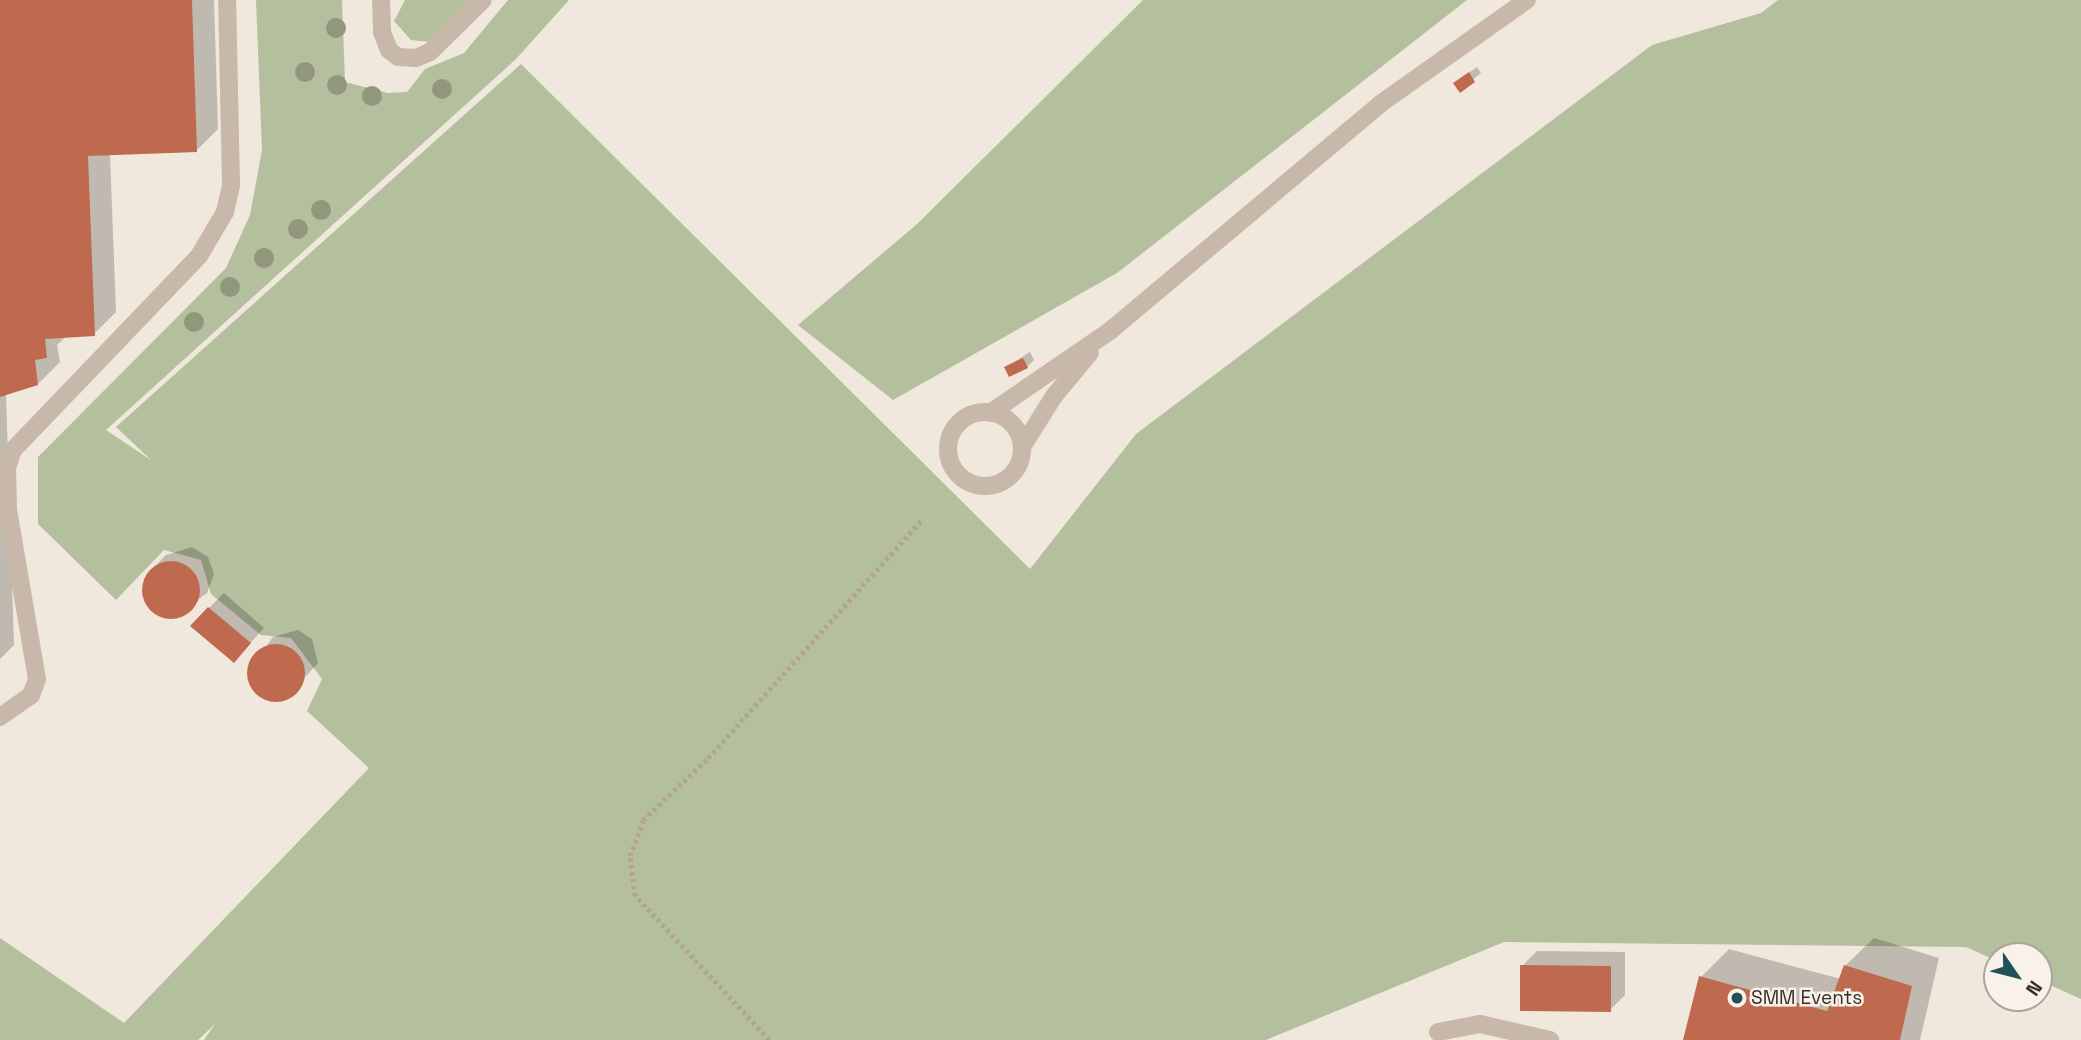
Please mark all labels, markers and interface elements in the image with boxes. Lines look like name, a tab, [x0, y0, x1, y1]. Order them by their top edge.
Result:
north arrow	[1983, 942, 2053, 1012]
text: N	[2020, 976, 2048, 1001]
place label: SMM Events	[1751, 987, 1862, 1009]
marker: SMM Events	[1729, 990, 1745, 1006]

